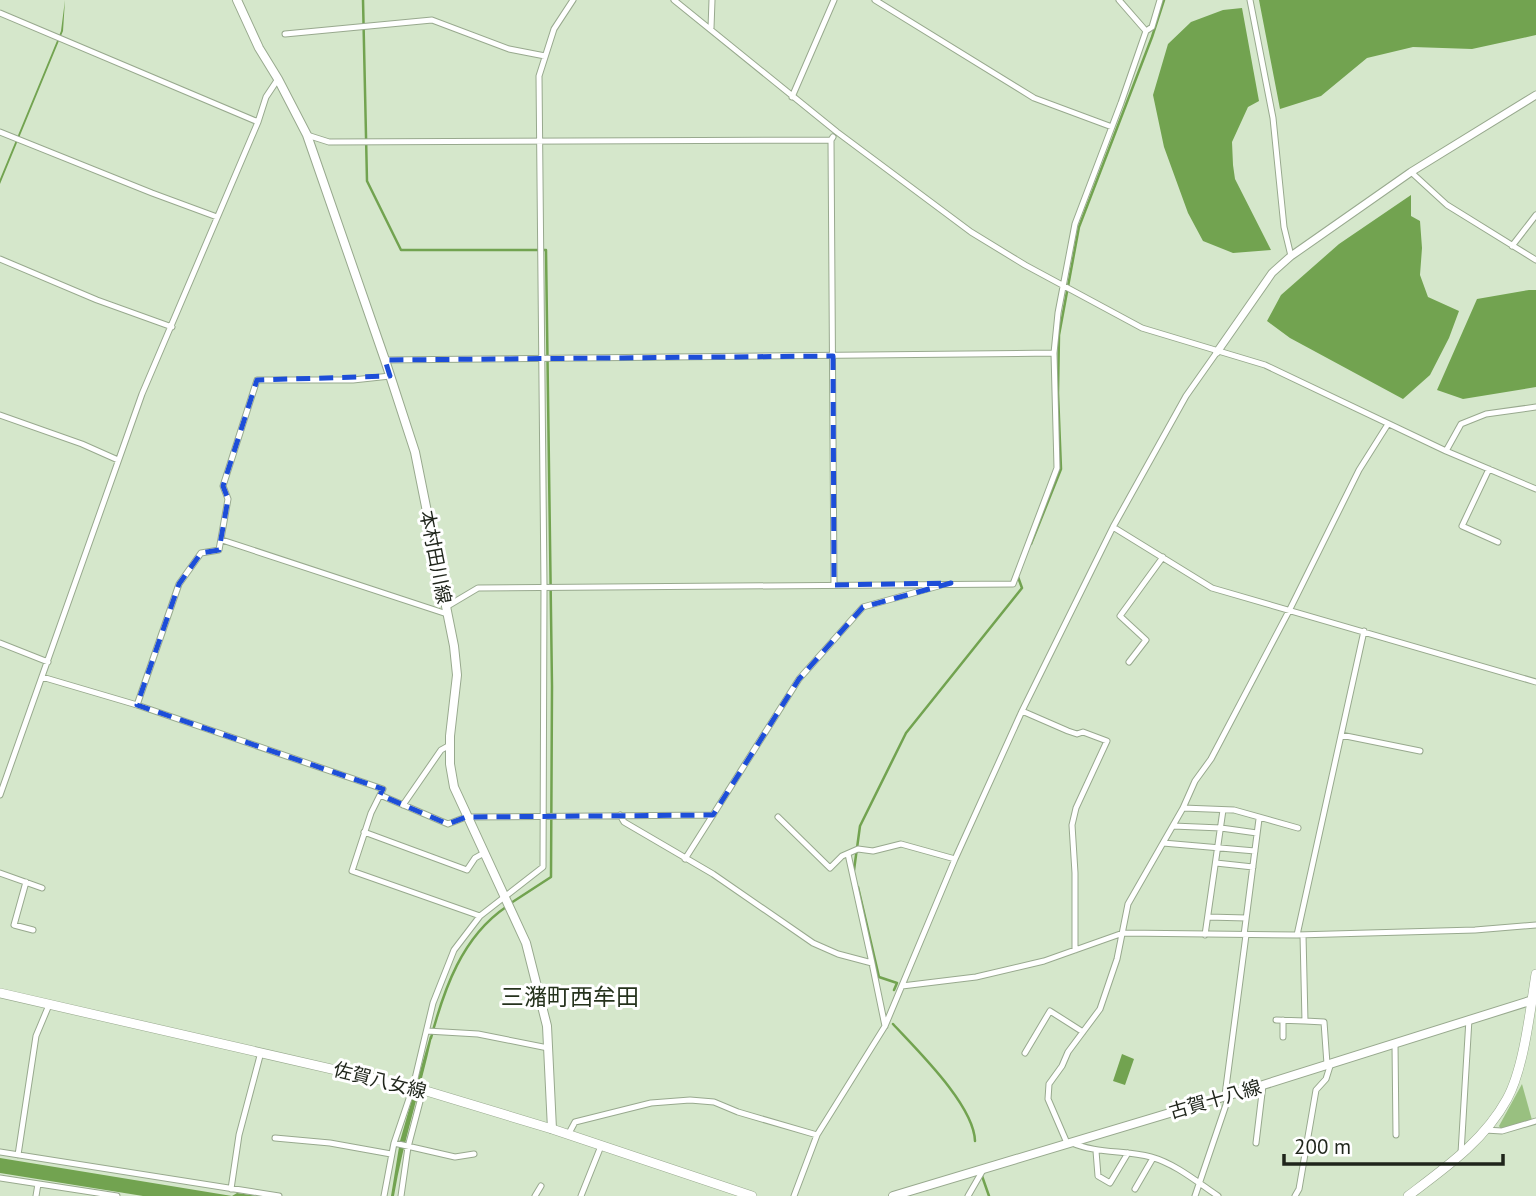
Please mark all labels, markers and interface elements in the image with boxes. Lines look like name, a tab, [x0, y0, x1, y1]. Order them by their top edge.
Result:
street label: 本村田川線	[415, 508, 457, 606]
district label: 三潴町西牟田	[501, 982, 639, 1011]
street label: 佐賀八女線	[331, 1057, 429, 1103]
street label: 古賀十八線	[1166, 1074, 1264, 1124]
scale bar	[1284, 1122, 1503, 1166]
text: 200 m	[1294, 1133, 1351, 1160]

